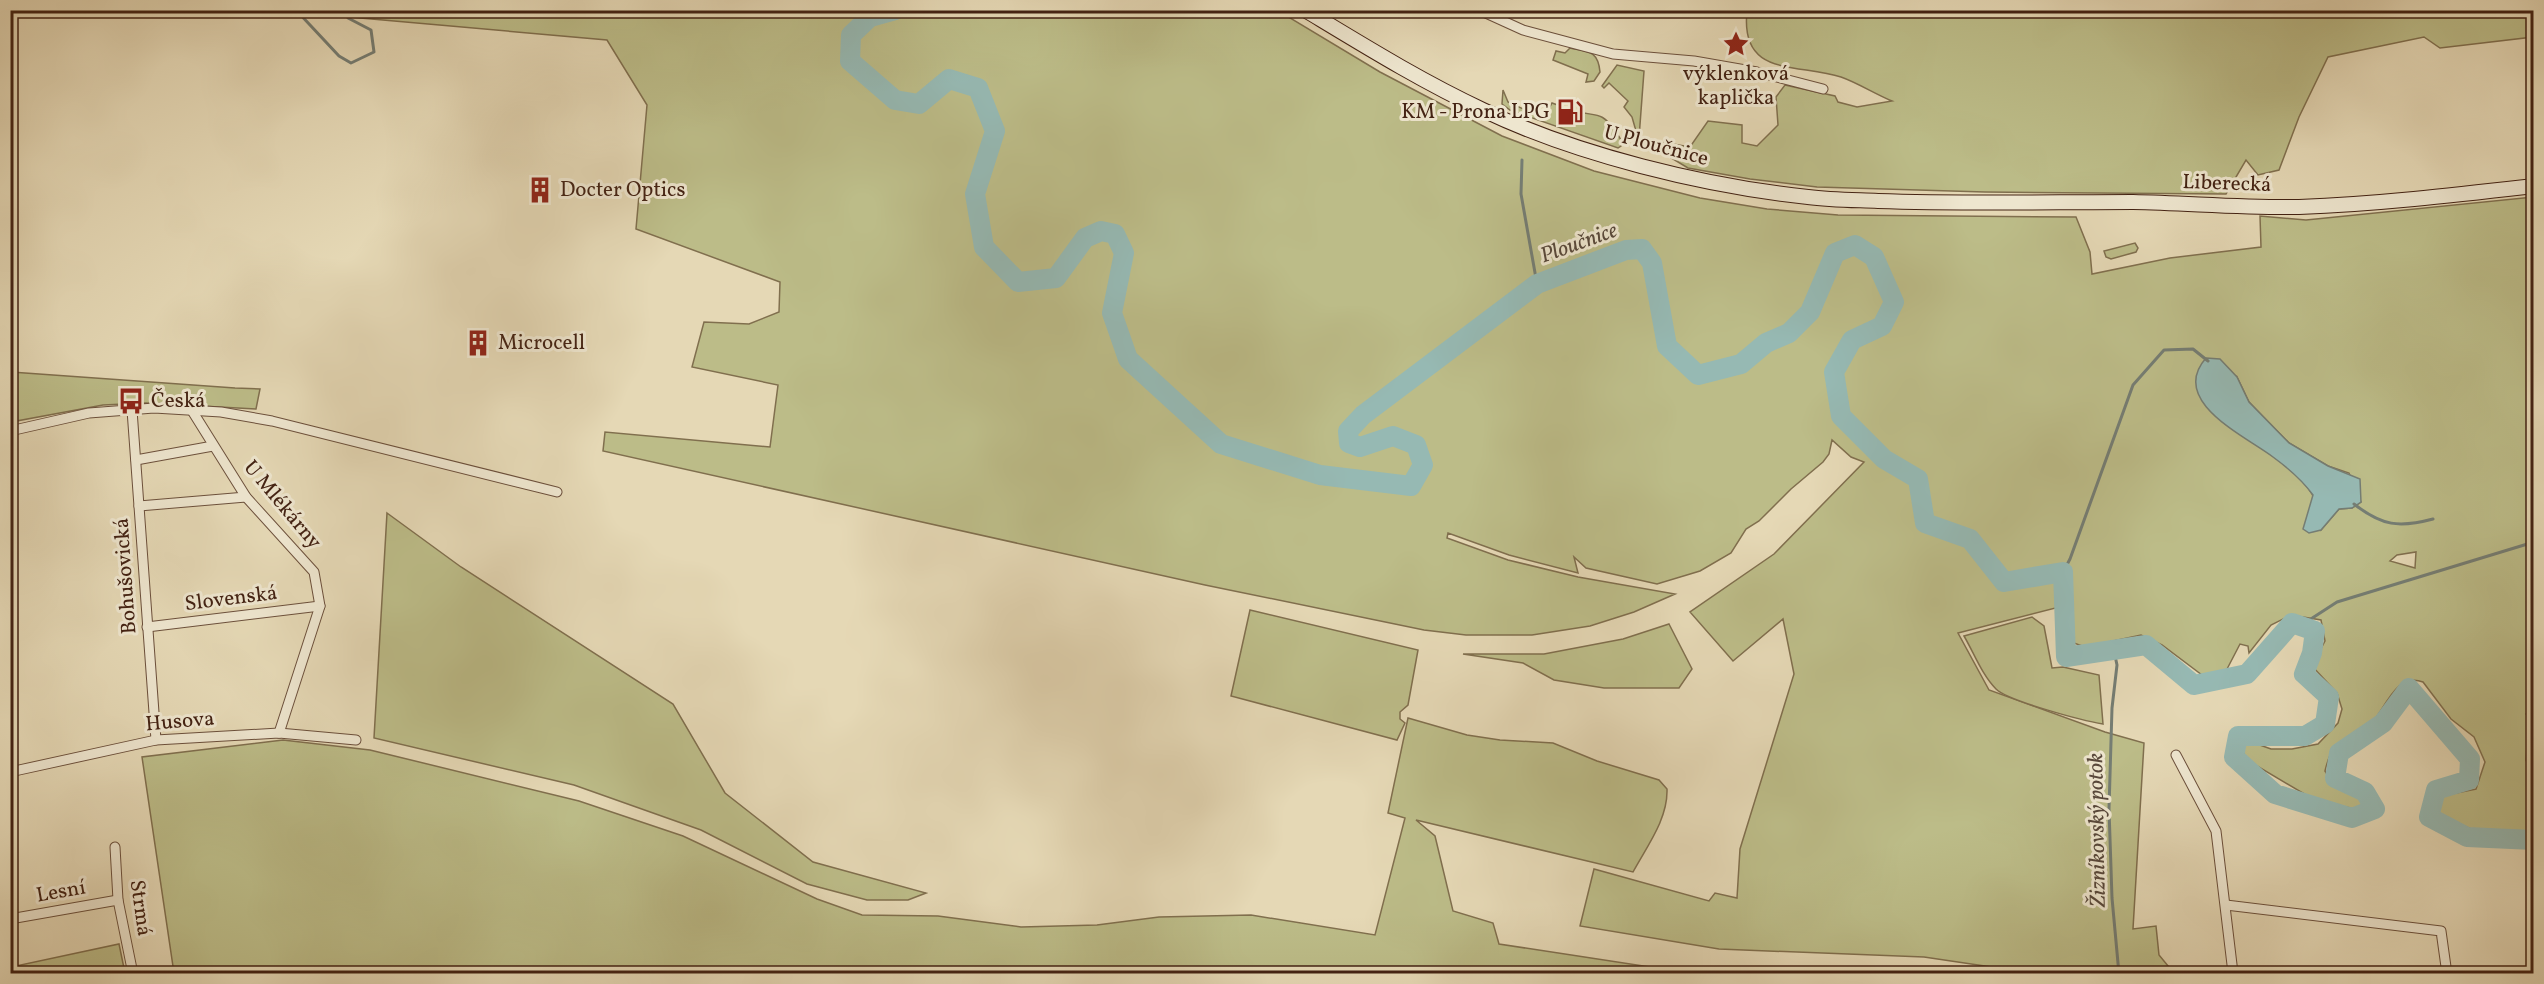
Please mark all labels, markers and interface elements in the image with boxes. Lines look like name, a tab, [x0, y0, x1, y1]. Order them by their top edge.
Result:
place icon: výklenková kaplička	[1721, 29, 1751, 59]
place label: výklenková kaplička	[1683, 60, 1789, 113]
fuel station icon: KM - Prona LPG	[1555, 97, 1585, 127]
place label: KM - Prona LPG	[1401, 98, 1550, 127]
street label: U Ploučnice	[1600, 118, 1712, 174]
street label: Liberecká	[2182, 168, 2272, 200]
building icon: Docter Optics	[525, 175, 555, 205]
place label: Docter Optics	[560, 176, 685, 205]
water label: Ploučnice	[1536, 216, 1622, 272]
building icon: Microcell	[463, 328, 493, 358]
place label: Microcell	[498, 329, 585, 358]
bus stop icon: Česká	[116, 386, 146, 416]
place label: Česká	[151, 387, 206, 416]
street label: U Mlékárny	[236, 454, 328, 556]
street label: Bohušovická	[107, 517, 145, 635]
street label: Slovenská	[183, 579, 279, 619]
street label: Husova	[144, 705, 216, 739]
water label: Žizníkovský potok	[2081, 753, 2115, 908]
street label: Lesní	[34, 873, 89, 911]
street label: Strmá	[122, 878, 158, 938]

